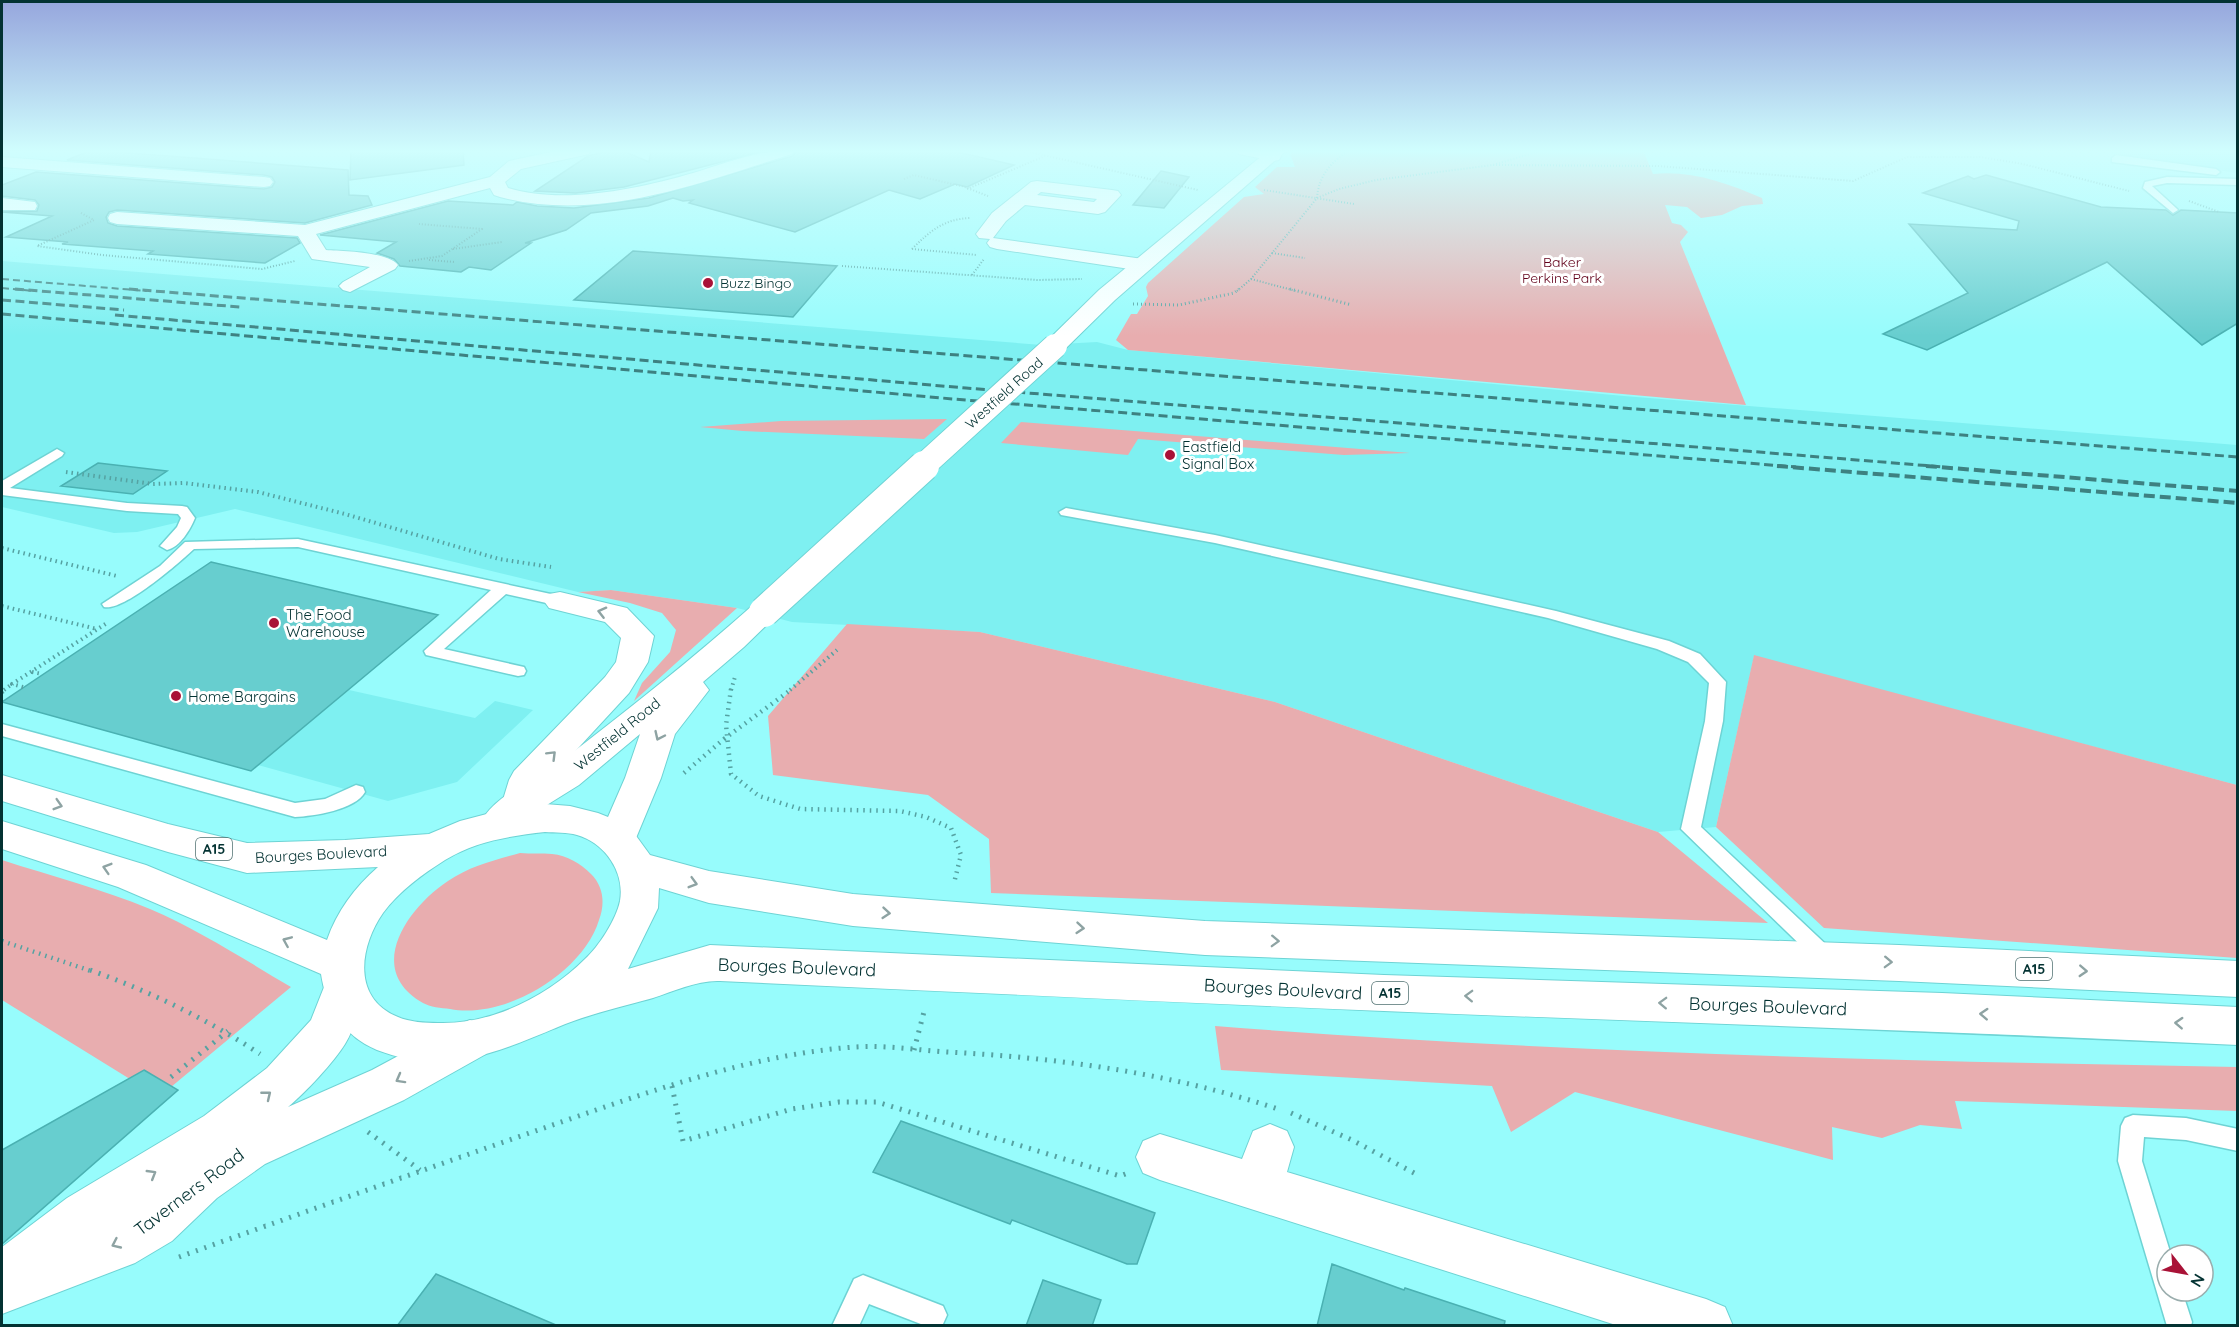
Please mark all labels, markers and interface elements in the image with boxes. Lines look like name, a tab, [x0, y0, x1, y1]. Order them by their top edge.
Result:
park label: Baker Perkins Park	[1522, 253, 1602, 287]
place label: Buzz Bingo	[720, 274, 791, 292]
marker: Buzz Bingo	[701, 276, 715, 290]
street label: Westfield Road	[961, 353, 1047, 433]
place label: Eastfield Signal Box	[1182, 437, 1254, 473]
marker: Eastfield Signal Box	[1163, 448, 1177, 462]
place label: The Food Warehouse	[286, 605, 365, 641]
one-way arrow	[597, 606, 607, 619]
marker: The Food Warehouse	[267, 616, 281, 630]
place label: Home Bargains	[188, 687, 296, 706]
marker: Home Bargains	[169, 689, 183, 703]
street label: Westfield Road	[570, 693, 664, 775]
one-way arrow	[654, 729, 666, 740]
one-way arrow	[545, 752, 556, 763]
one-way arrow	[52, 798, 63, 810]
road number: A15	[196, 838, 232, 860]
street label: Bourges Boulevard	[255, 841, 387, 867]
one-way arrow	[102, 862, 113, 875]
one-way arrow	[687, 876, 698, 888]
one-way arrow	[881, 906, 890, 919]
one-way arrow	[1076, 921, 1085, 934]
one-way arrow	[1270, 934, 1279, 947]
one-way arrow	[283, 936, 294, 948]
street label: Bourges Boulevard	[717, 953, 877, 981]
one-way arrow	[1884, 956, 1893, 969]
road number: A15	[2016, 958, 2052, 980]
one-way arrow	[2078, 965, 2087, 978]
street label: Bourges Boulevard	[1203, 973, 1363, 1005]
road number: A15	[1372, 982, 1408, 1004]
one-way arrow	[1464, 990, 1473, 1002]
street label: Bourges Boulevard	[1688, 992, 1848, 1020]
one-way arrow	[1659, 996, 1668, 1009]
one-way arrow	[1980, 1008, 1989, 1021]
one-way arrow	[2175, 1017, 2184, 1030]
one-way arrow	[396, 1071, 406, 1083]
one-way arrow	[260, 1092, 271, 1103]
street label: Taverners Road	[129, 1143, 249, 1241]
one-way arrow	[146, 1170, 156, 1181]
one-way arrow	[112, 1237, 123, 1249]
north arrow	[2155, 1243, 2215, 1303]
text: N	[2186, 1271, 2209, 1291]

